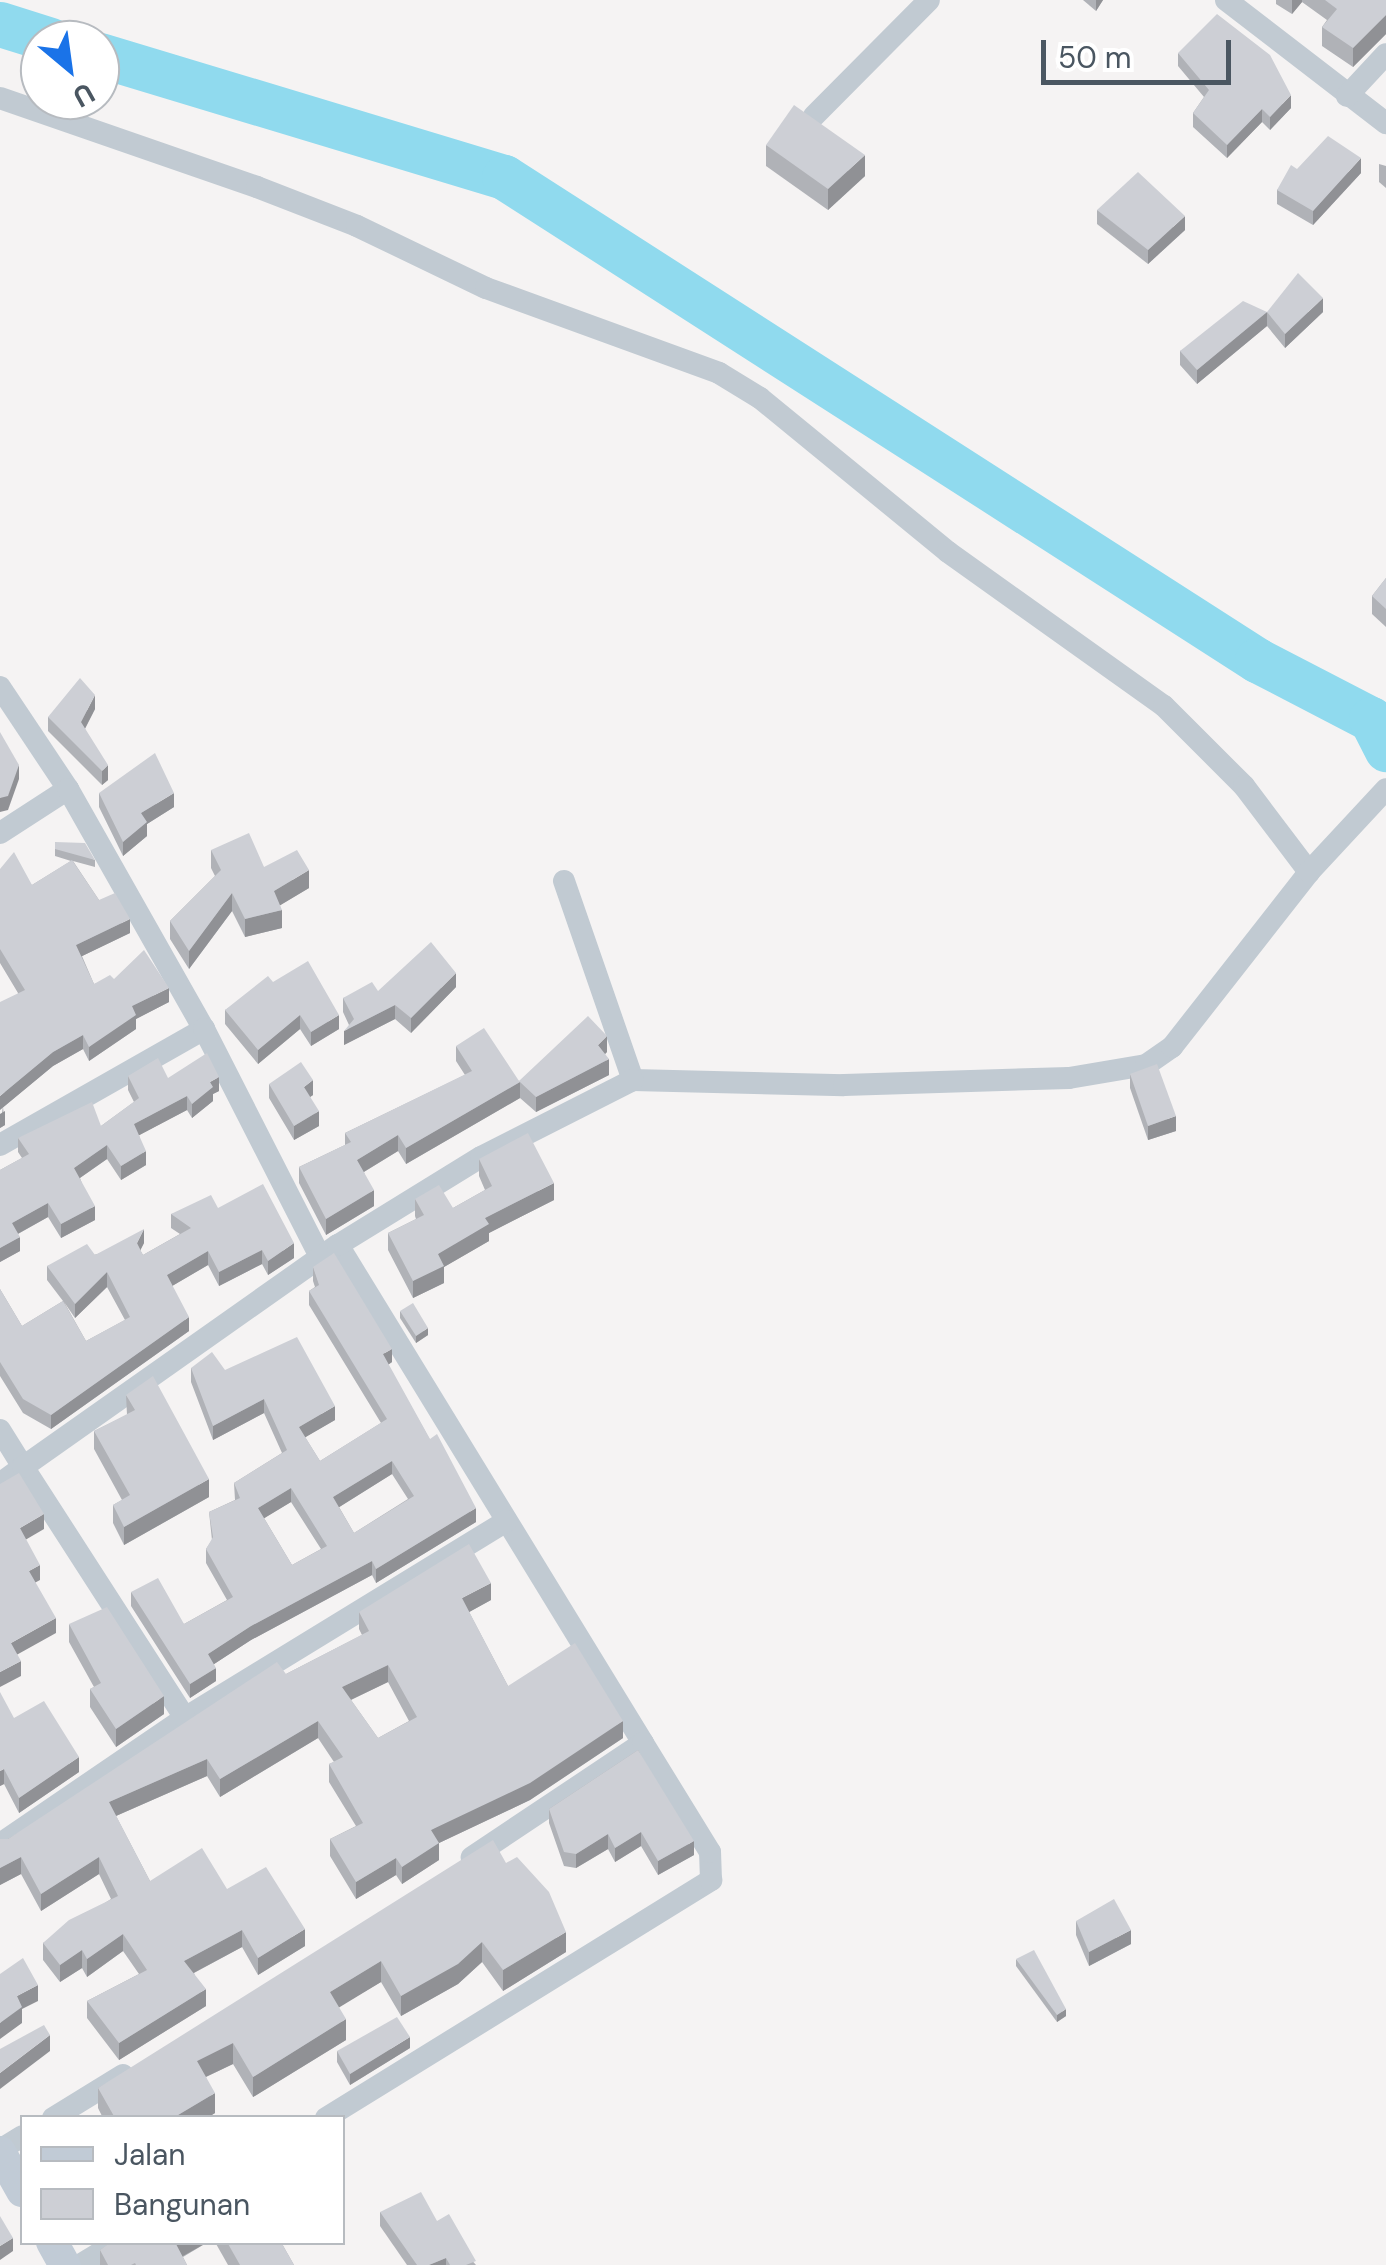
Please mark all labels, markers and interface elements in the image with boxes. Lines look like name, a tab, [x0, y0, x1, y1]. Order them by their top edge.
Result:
north arrow	[20, 20, 120, 120]
scale bar	[1046, 20, 1236, 82]
text: 50 m	[1058, 38, 1132, 77]
text: U	[66, 74, 101, 116]
legend	[20, 2115, 345, 2245]
text: Jalan	[114, 2135, 186, 2174]
text: Bangunan	[114, 2185, 250, 2224]

